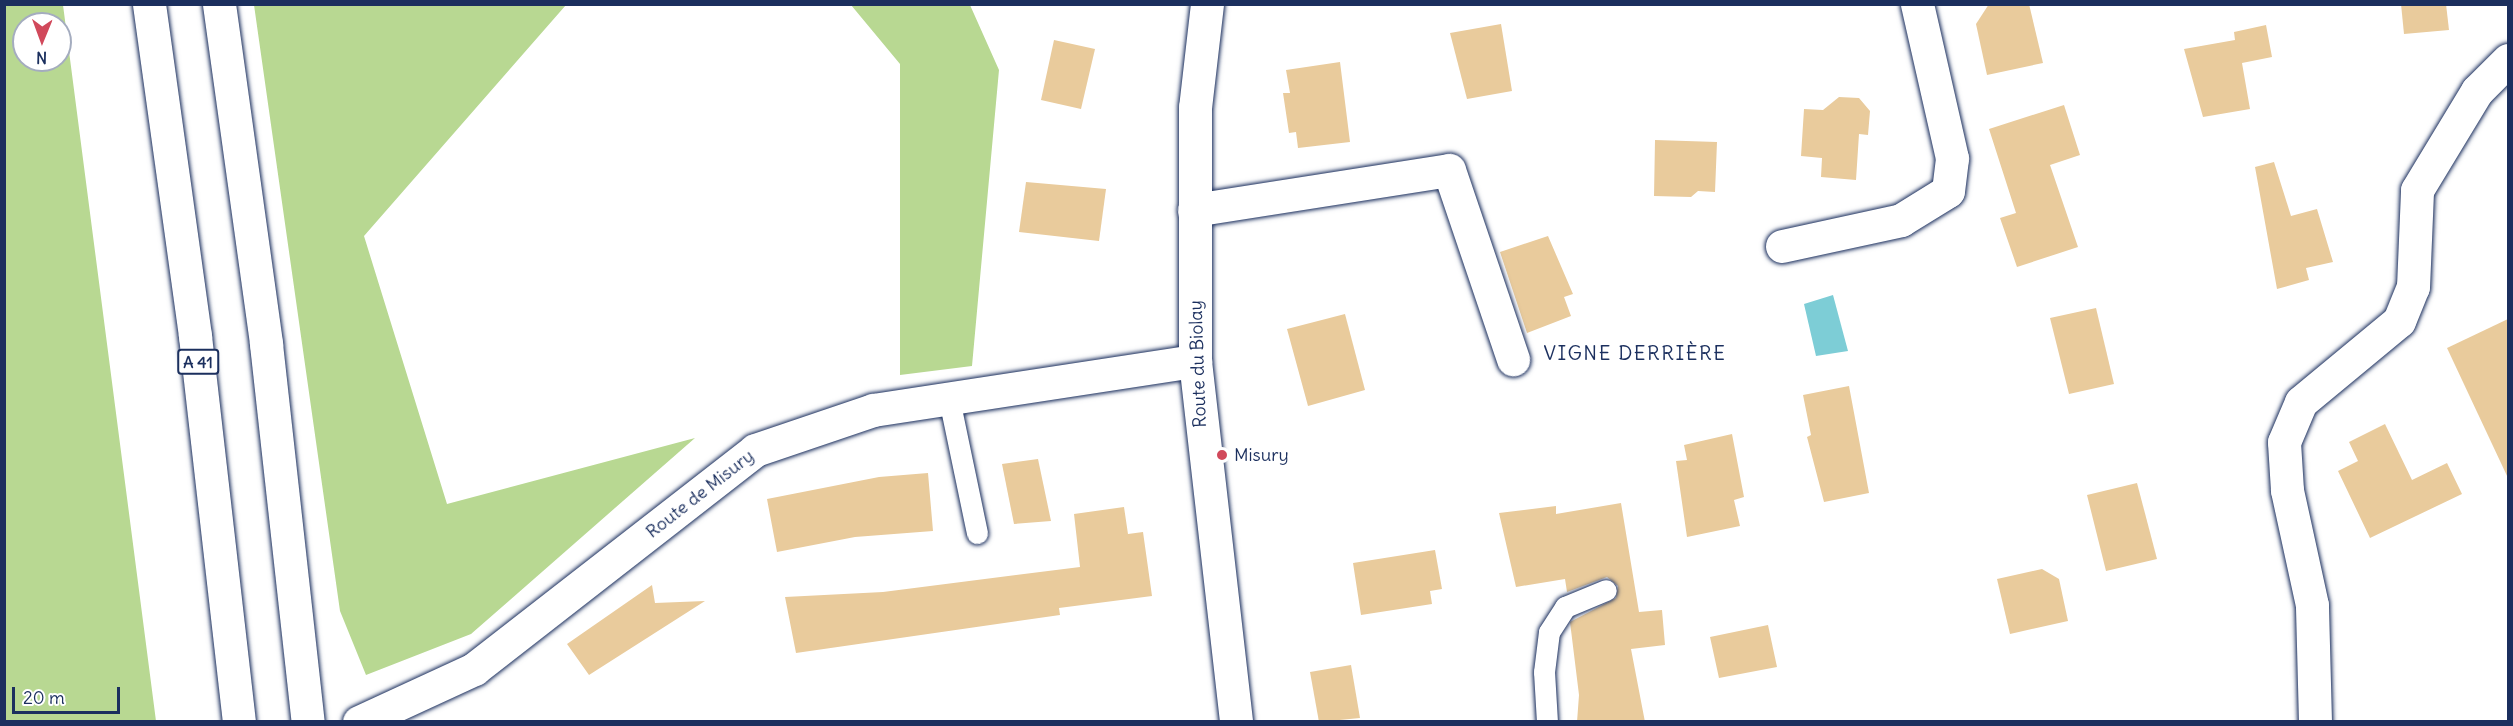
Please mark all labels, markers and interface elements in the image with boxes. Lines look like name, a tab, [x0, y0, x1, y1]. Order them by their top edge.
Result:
north arrow	[12, 12, 72, 72]
text: N	[36, 48, 47, 68]
street label: Route du Biolay	[1185, 300, 1211, 428]
district label: VIGNE DERRIÈRE	[1544, 340, 1726, 364]
road number: A 41	[177, 349, 219, 375]
place label: Misury	[1234, 444, 1289, 466]
street label: Route de Misury	[642, 445, 758, 543]
marker: Misury	[1215, 448, 1229, 462]
scale bar	[15, 675, 123, 713]
text: 20 m	[23, 686, 65, 709]

